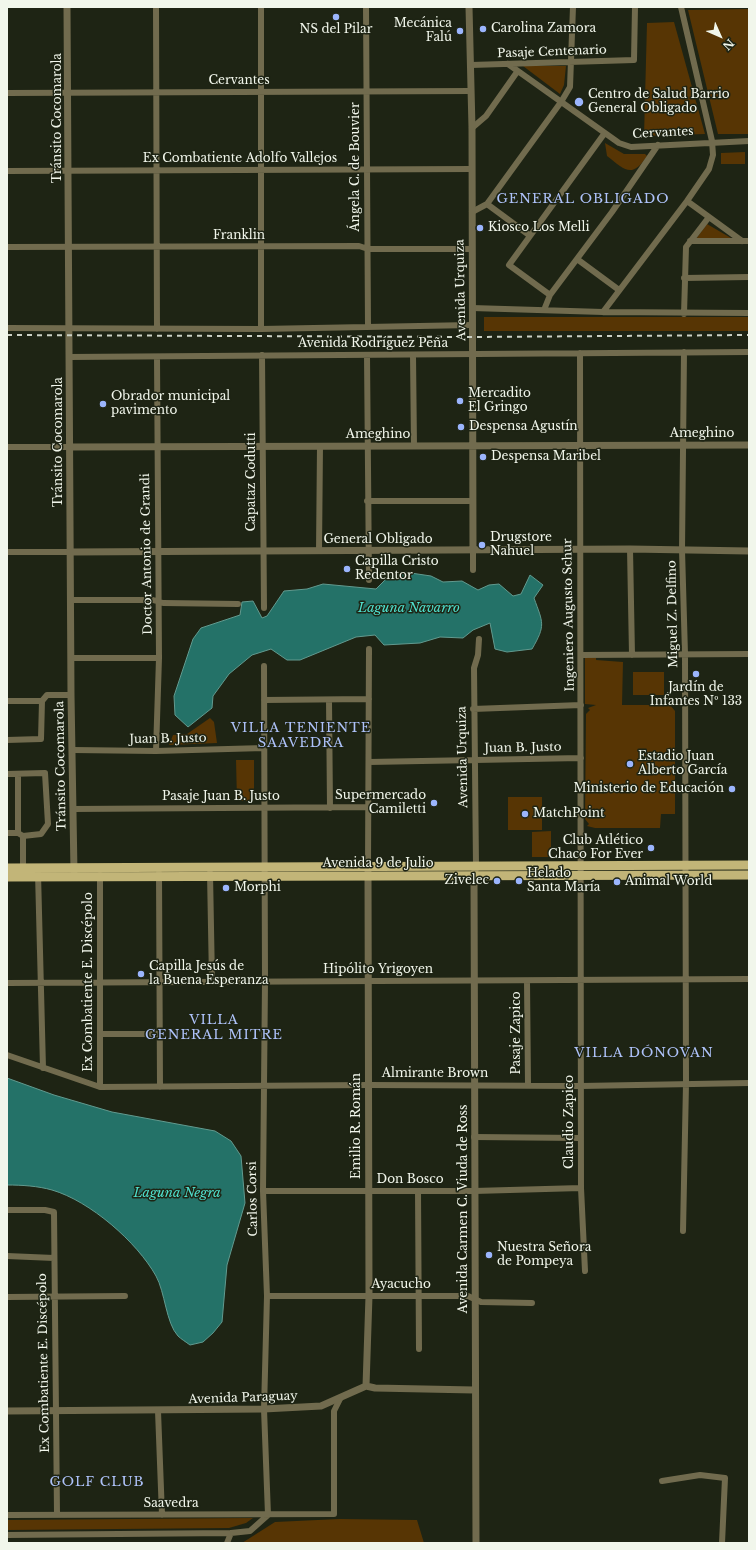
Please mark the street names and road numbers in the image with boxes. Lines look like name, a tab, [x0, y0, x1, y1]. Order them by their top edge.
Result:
street label: Pasaje Centenario	[497, 43, 607, 61]
street label: Tránsito Cocomarola	[51, 53, 65, 183]
street label: Cervantes	[208, 74, 270, 88]
street label: Ángela C. de Bouvier	[349, 102, 363, 232]
street label: Cervantes	[632, 124, 694, 142]
street label: Ex Combatiente Adolfo Vallejos	[143, 152, 337, 166]
street label: Franklin	[213, 229, 265, 243]
street label: Avenida Urquiza	[453, 239, 469, 341]
street label: Avenida Rodríguez Peña	[298, 337, 448, 351]
street label: Tránsito Cocomarola	[52, 377, 66, 507]
street label: Ameghino	[670, 427, 734, 441]
street label: Ameghino	[346, 428, 410, 442]
street label: Capataz Codutti	[245, 432, 259, 532]
street label: Doctor Antonio de Grandi	[138, 473, 156, 635]
street label: General Obligado	[323, 533, 433, 547]
street label: Ingeniero Augusto Schur	[560, 538, 578, 692]
street label: Miguel Z. Delfino	[665, 560, 681, 668]
street label: Tránsito Cocomarola	[53, 701, 69, 831]
street label: Avenida Urquiza	[455, 706, 471, 808]
street label: Juan B. Justo	[129, 731, 207, 747]
street label: Juan B. Justo	[484, 740, 562, 756]
street label: Pasaje Juan B. Justo	[162, 790, 280, 804]
street label: Avenida 9 de Julio	[323, 857, 433, 871]
street label: Ex Combatiente E. Discépolo	[82, 892, 96, 1072]
street label: Hipólito Yrigoyen	[323, 963, 433, 977]
street label: Pasaje Zapico	[510, 991, 524, 1075]
street label: Almirante Brown	[382, 1067, 488, 1081]
street label: Emilio R. Román	[350, 1073, 364, 1179]
street label: Claudio Zapico	[563, 1075, 577, 1169]
street label: Avenida Carmen C. Viuda de Ross	[457, 1105, 471, 1313]
street label: Carlos Corsi	[245, 1161, 261, 1237]
street label: Don Bosco	[377, 1173, 443, 1187]
street label: Ex Combatiente E. Discépolo	[35, 1273, 53, 1453]
street label: Ayacucho	[371, 1278, 431, 1292]
street label: Avenida Paraguay	[188, 1389, 298, 1407]
street label: Saavedra	[143, 1497, 199, 1511]

